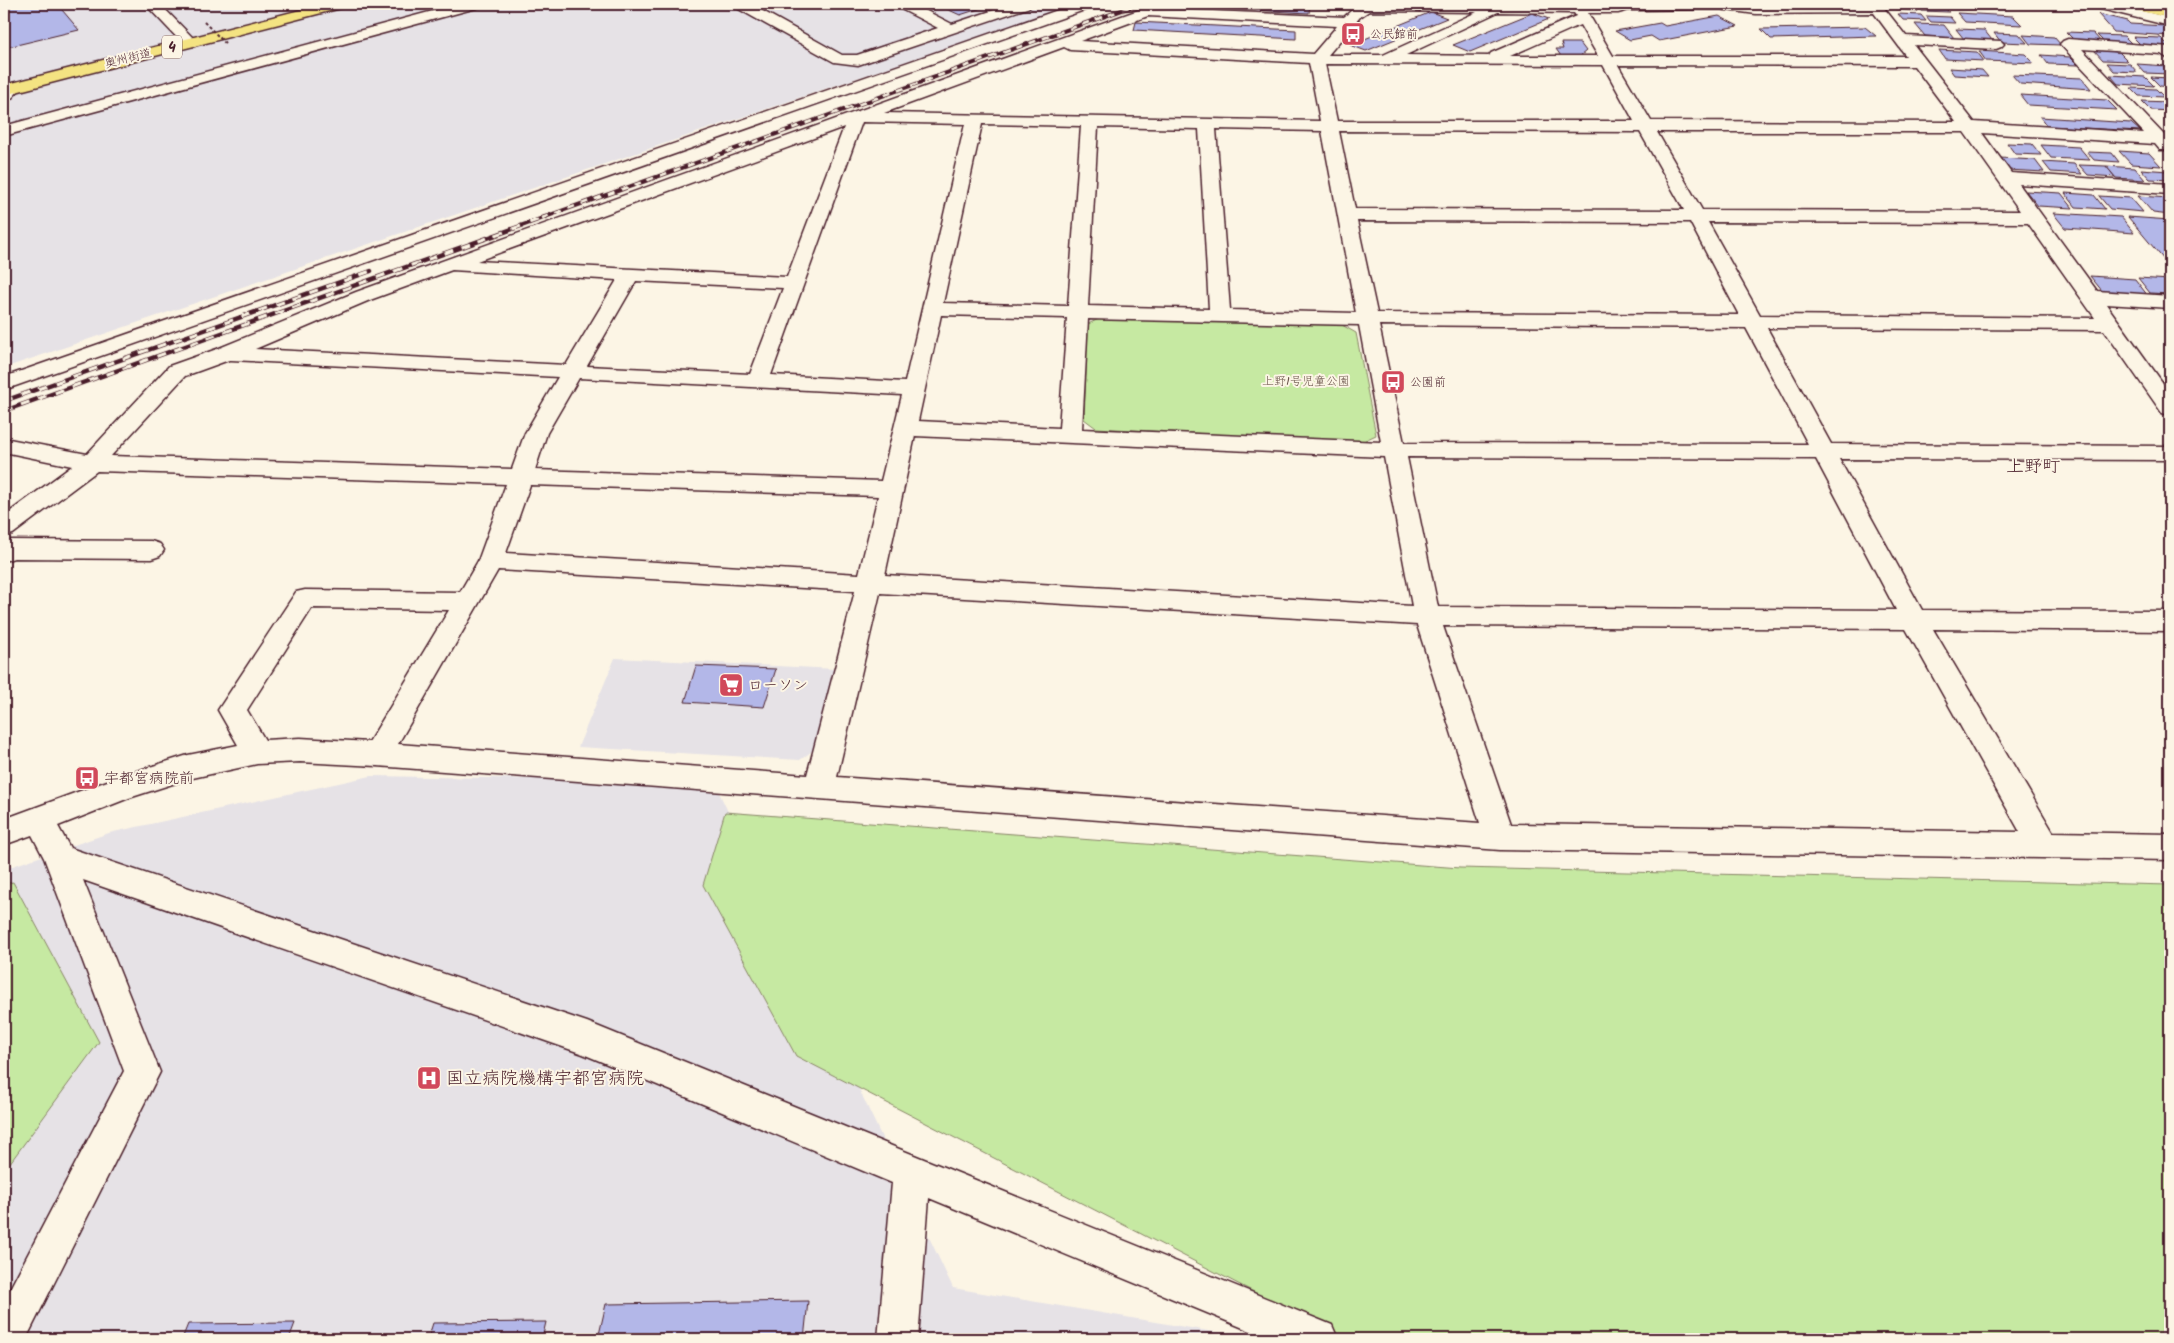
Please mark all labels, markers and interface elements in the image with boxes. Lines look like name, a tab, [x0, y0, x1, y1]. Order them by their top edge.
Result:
bus stop icon: 公民館前	[1340, 21, 1366, 47]
place label: 公民館前	[1370, 25, 1418, 44]
road number: 4	[162, 36, 182, 58]
street label: 奥州街道	[103, 43, 154, 74]
bus stop icon: 公園前	[1380, 369, 1406, 395]
park label: 上野1号児童公園	[1262, 372, 1350, 391]
place label: 公園前	[1410, 373, 1446, 392]
district label: 上野町	[2006, 453, 2060, 482]
supermarket icon: ローソン	[718, 672, 744, 698]
place label: ローソン	[748, 674, 808, 698]
bus stop icon: 宇都宮病院前	[74, 765, 100, 791]
place label: 宇都宮病院前	[104, 767, 194, 791]
hospital icon: 国立病院機構宇都宮病院	[416, 1065, 442, 1091]
place label: 国立病院機構宇都宮病院	[446, 1065, 644, 1094]

